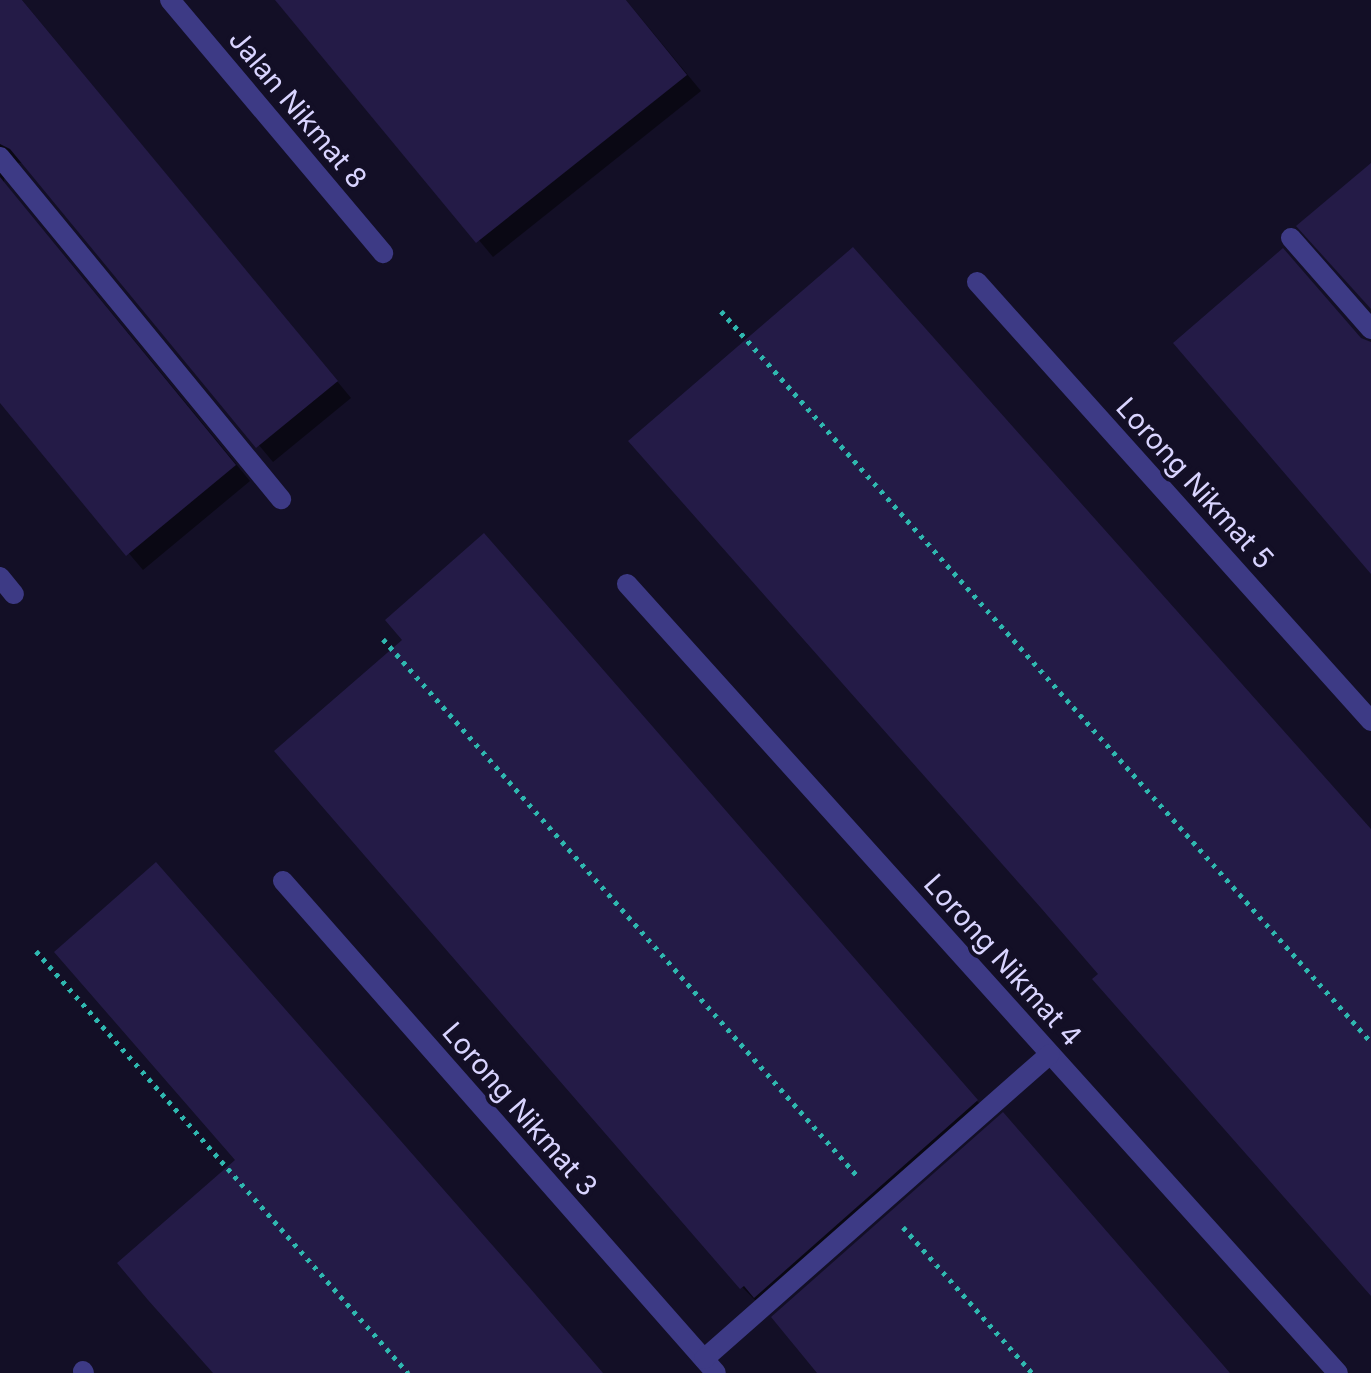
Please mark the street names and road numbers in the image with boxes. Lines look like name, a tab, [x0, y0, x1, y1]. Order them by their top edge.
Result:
street label: Jalan Nikmat 8	[222, 23, 374, 195]
street label: Lorong Nikmat 5	[1109, 391, 1281, 575]
street label: Lorong Nikmat 4	[917, 867, 1089, 1053]
street label: Lorong Nikmat 3	[436, 1015, 604, 1203]

